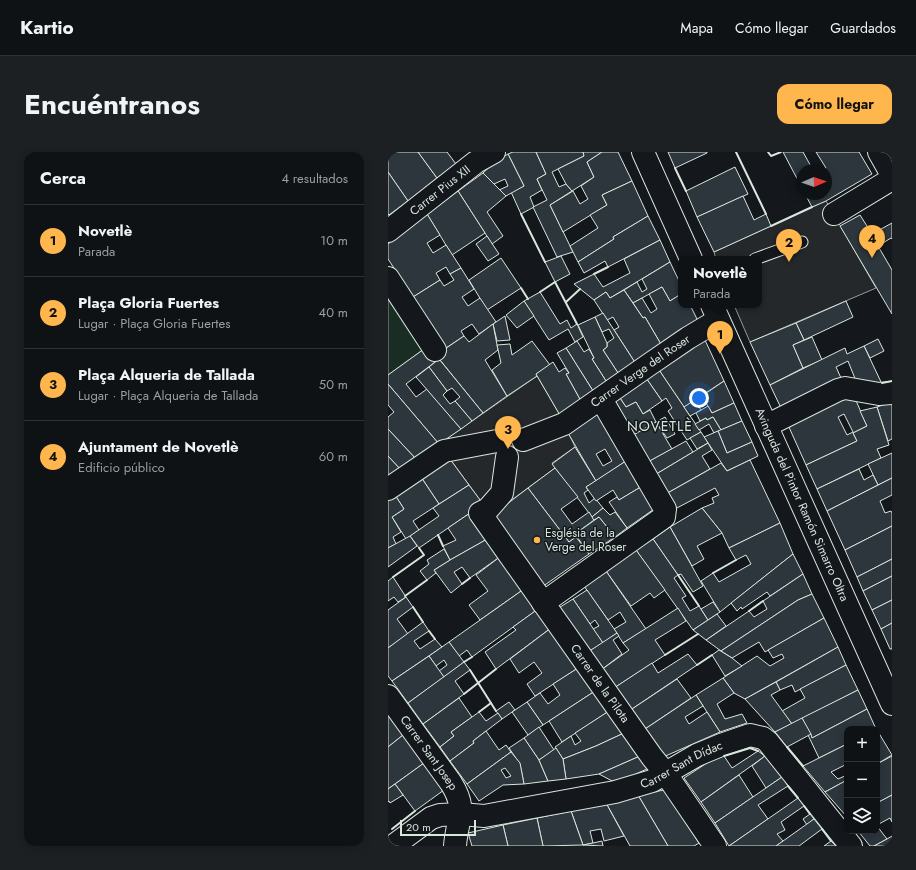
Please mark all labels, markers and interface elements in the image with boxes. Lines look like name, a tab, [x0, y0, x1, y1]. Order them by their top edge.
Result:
text: Kartio	[20, 14, 74, 41]
text: Mapa	[680, 18, 713, 38]
text: Cómo llegar	[735, 18, 808, 38]
text: Guardados	[830, 18, 896, 38]
text: Encuéntranos	[24, 84, 200, 125]
button: Cómo llegar	[777, 84, 892, 124]
street label: Carrer Pius XII	[406, 161, 474, 220]
north arrow	[796, 164, 832, 200]
text: Cerca	[40, 166, 86, 190]
text: 4 resultados	[281, 169, 348, 188]
text: Novetlè	[78, 220, 132, 242]
pin: 4	[859, 225, 885, 258]
pin: 2	[776, 229, 802, 262]
text: 1	[50, 231, 56, 250]
text: 10 m	[320, 231, 348, 250]
text: Parada	[78, 242, 115, 261]
popup	[678, 256, 762, 308]
text: Novetlè	[693, 262, 747, 284]
text: Parada	[693, 284, 730, 303]
text: Plaça Gloria Fuertes	[78, 292, 219, 314]
text: 2	[49, 303, 57, 322]
text: 40 m	[319, 303, 348, 322]
text: Lugar · Plaça Gloria Fuertes	[78, 314, 230, 333]
pin: 1	[707, 321, 733, 354]
street label: Carrer Verge del Roser	[587, 330, 695, 412]
text: Plaça Alqueria de Tallada	[78, 364, 255, 386]
text: 3	[49, 375, 57, 394]
text: 50 m	[319, 375, 348, 394]
text: Lugar · Plaça Alqueria de Tallada	[78, 386, 258, 405]
your location	[689, 388, 709, 408]
street label: Avinguda del Pintor Ramón Simarro Oltra	[751, 405, 854, 604]
pin: 3	[495, 416, 521, 449]
district label: NOVETLÈ	[627, 416, 693, 436]
text: Ajuntament de Novetlè	[78, 436, 239, 458]
text: 4	[48, 447, 58, 466]
text: 60 m	[319, 447, 348, 466]
text: Edificio público	[78, 458, 165, 477]
place label: Església de la Verge del Roser	[545, 524, 627, 556]
marker: Església de la Verge del Roser	[532, 535, 542, 545]
street label: Carrer de la Pilota	[566, 640, 634, 727]
street label: Carrer Sant Josep	[396, 712, 462, 794]
map controls	[844, 726, 880, 834]
button: +	[844, 726, 880, 762]
street label: Carrer Sant Dídac	[638, 736, 725, 793]
button: −	[844, 762, 880, 798]
button: layers	[844, 798, 880, 834]
scale bar	[400, 818, 476, 837]
text: 20 m	[406, 819, 431, 835]

